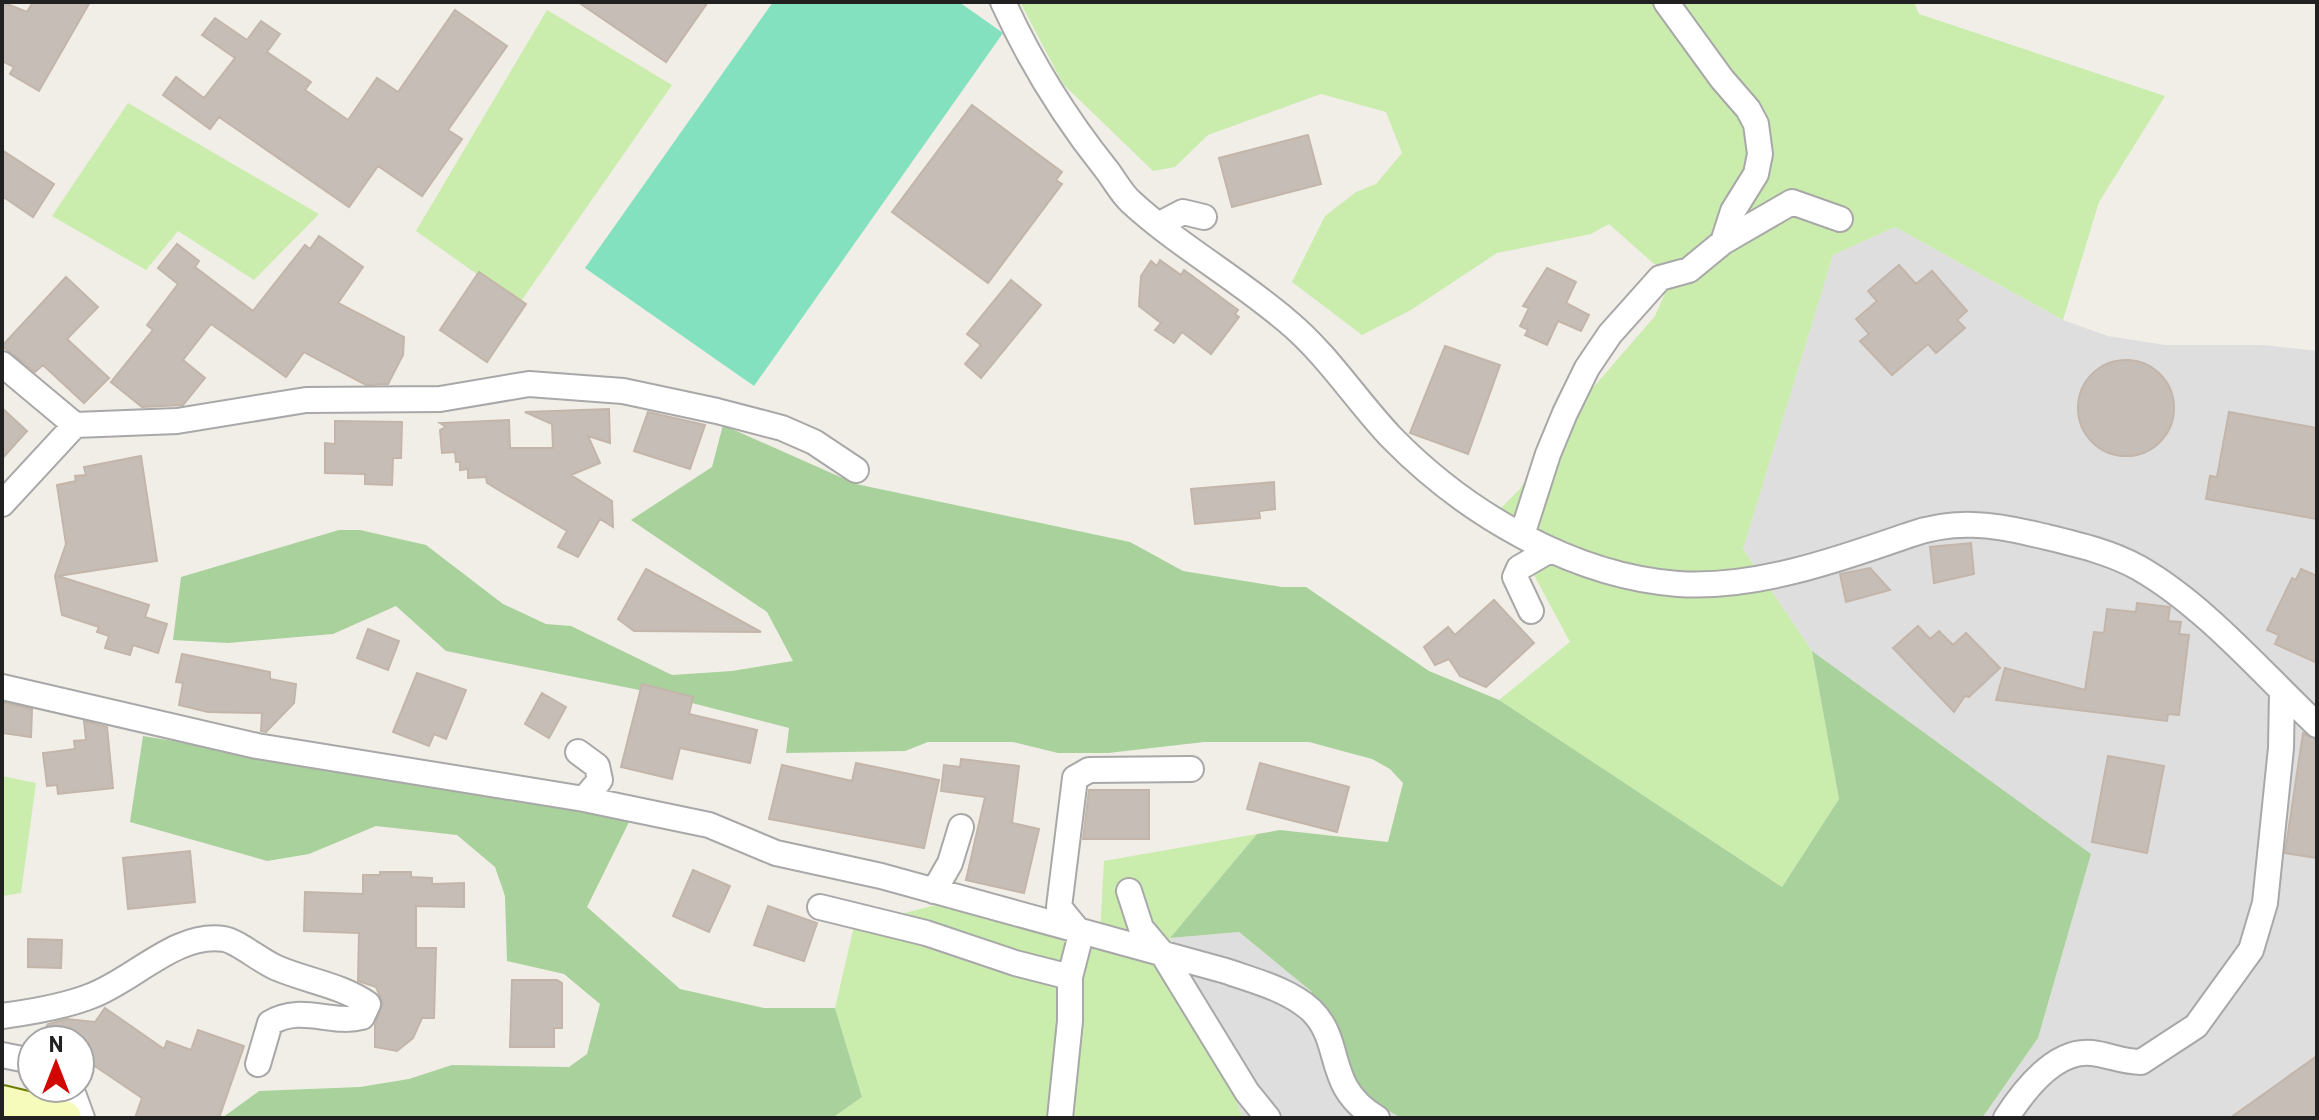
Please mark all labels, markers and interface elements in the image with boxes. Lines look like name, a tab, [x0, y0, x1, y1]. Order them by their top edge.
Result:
north arrow	[16, 1024, 96, 1104]
text: N	[49, 1030, 63, 1056]

